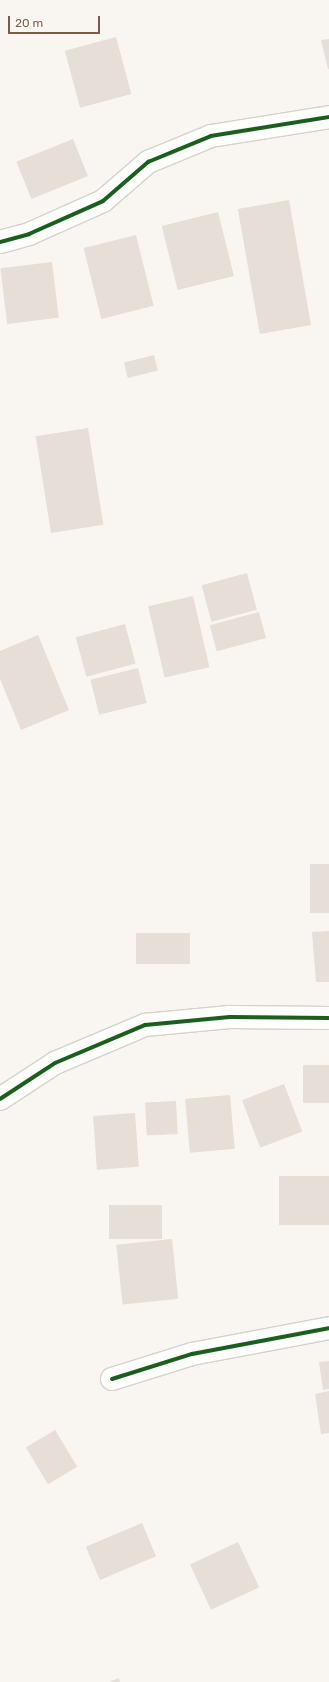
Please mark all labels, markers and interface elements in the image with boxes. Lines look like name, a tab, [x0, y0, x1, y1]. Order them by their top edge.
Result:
scale bar	[10, 8, 102, 34]
text: 20 m	[15, 16, 43, 30]

